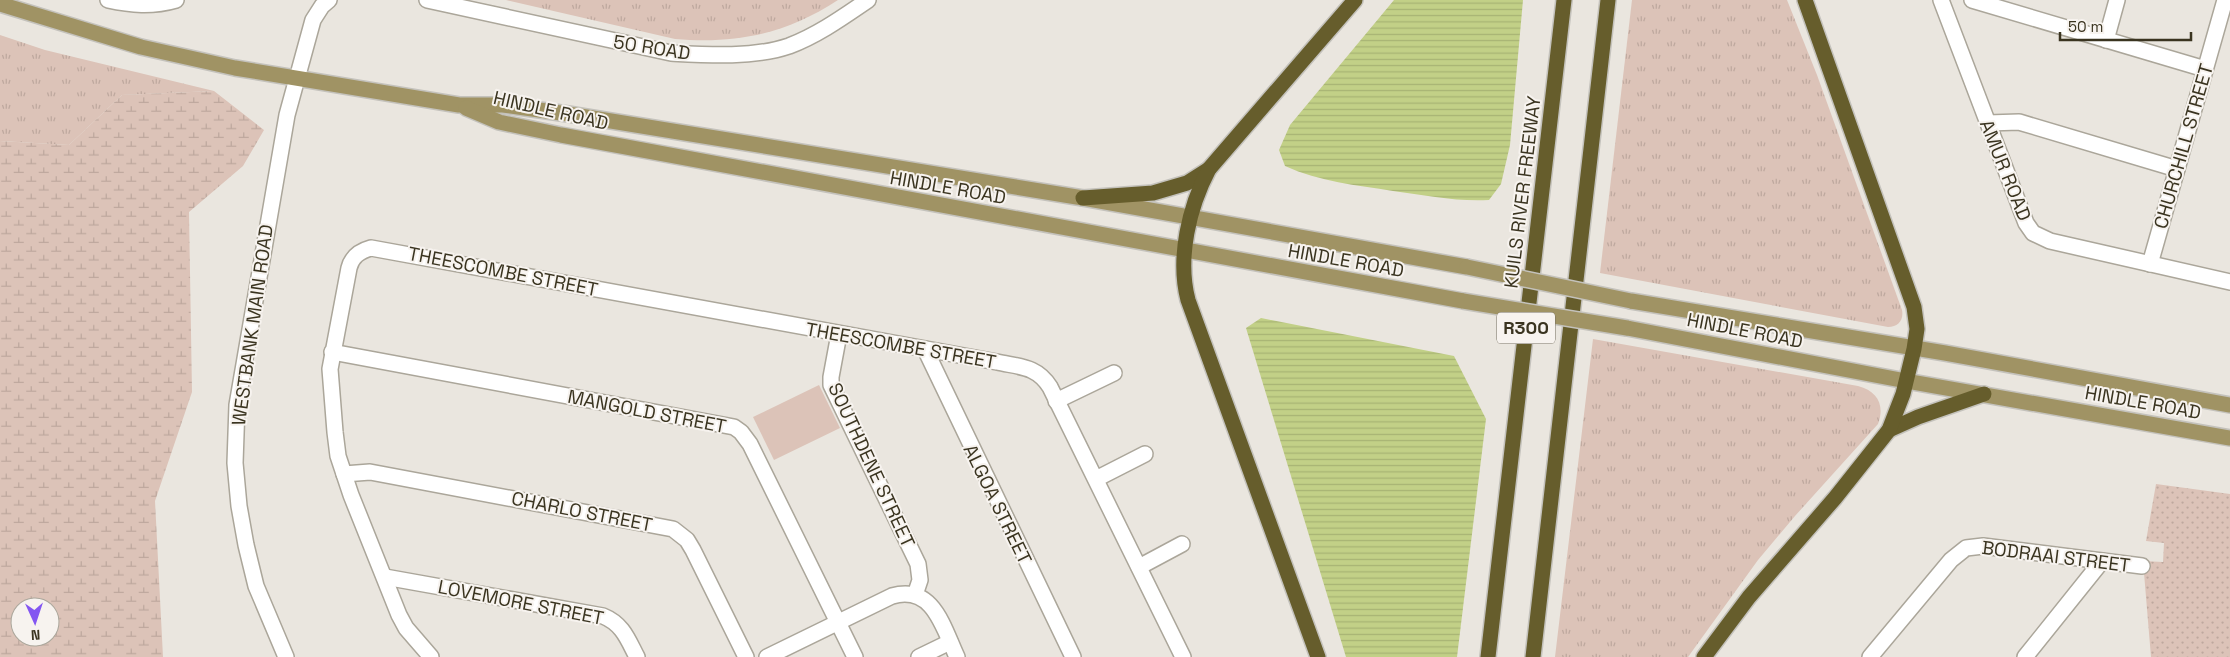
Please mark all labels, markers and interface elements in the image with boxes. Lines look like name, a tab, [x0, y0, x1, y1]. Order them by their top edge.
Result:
scale bar	[2060, 10, 2191, 42]
text: 50 m	[2068, 17, 2103, 36]
street label: 50 ROAD	[612, 29, 692, 66]
street label: CHURCHILL STREET	[2148, 61, 2219, 232]
street label: HINDLE ROAD	[491, 85, 611, 136]
street label: KUILS RIVER FREEWAY	[1498, 94, 1547, 290]
street label: AMUR ROAD	[1974, 116, 2037, 224]
street label: HINDLE ROAD	[888, 165, 1008, 210]
street label: WESTBANK MAIN ROAD	[226, 223, 279, 427]
street label: HINDLE ROAD	[1286, 238, 1406, 283]
street label: THEESCOMBE STREET	[406, 241, 600, 302]
street label: HINDLE ROAD	[1685, 307, 1805, 354]
road number: R300	[1497, 312, 1555, 343]
street label: THEESCOMBE STREET	[804, 316, 998, 375]
street label: SOUTHDENE STREET	[822, 379, 921, 552]
street label: HINDLE ROAD	[2083, 380, 2203, 425]
street label: MANGOLD STREET	[566, 384, 728, 439]
street label: ALGOA STREET	[958, 440, 1037, 568]
street label: CHARLO STREET	[509, 486, 654, 537]
street label: BODRAAI STREET	[1980, 535, 2132, 578]
street label: LOVEMORE STREET	[436, 574, 606, 631]
north arrow	[10, 597, 60, 647]
text: N	[31, 626, 41, 644]

